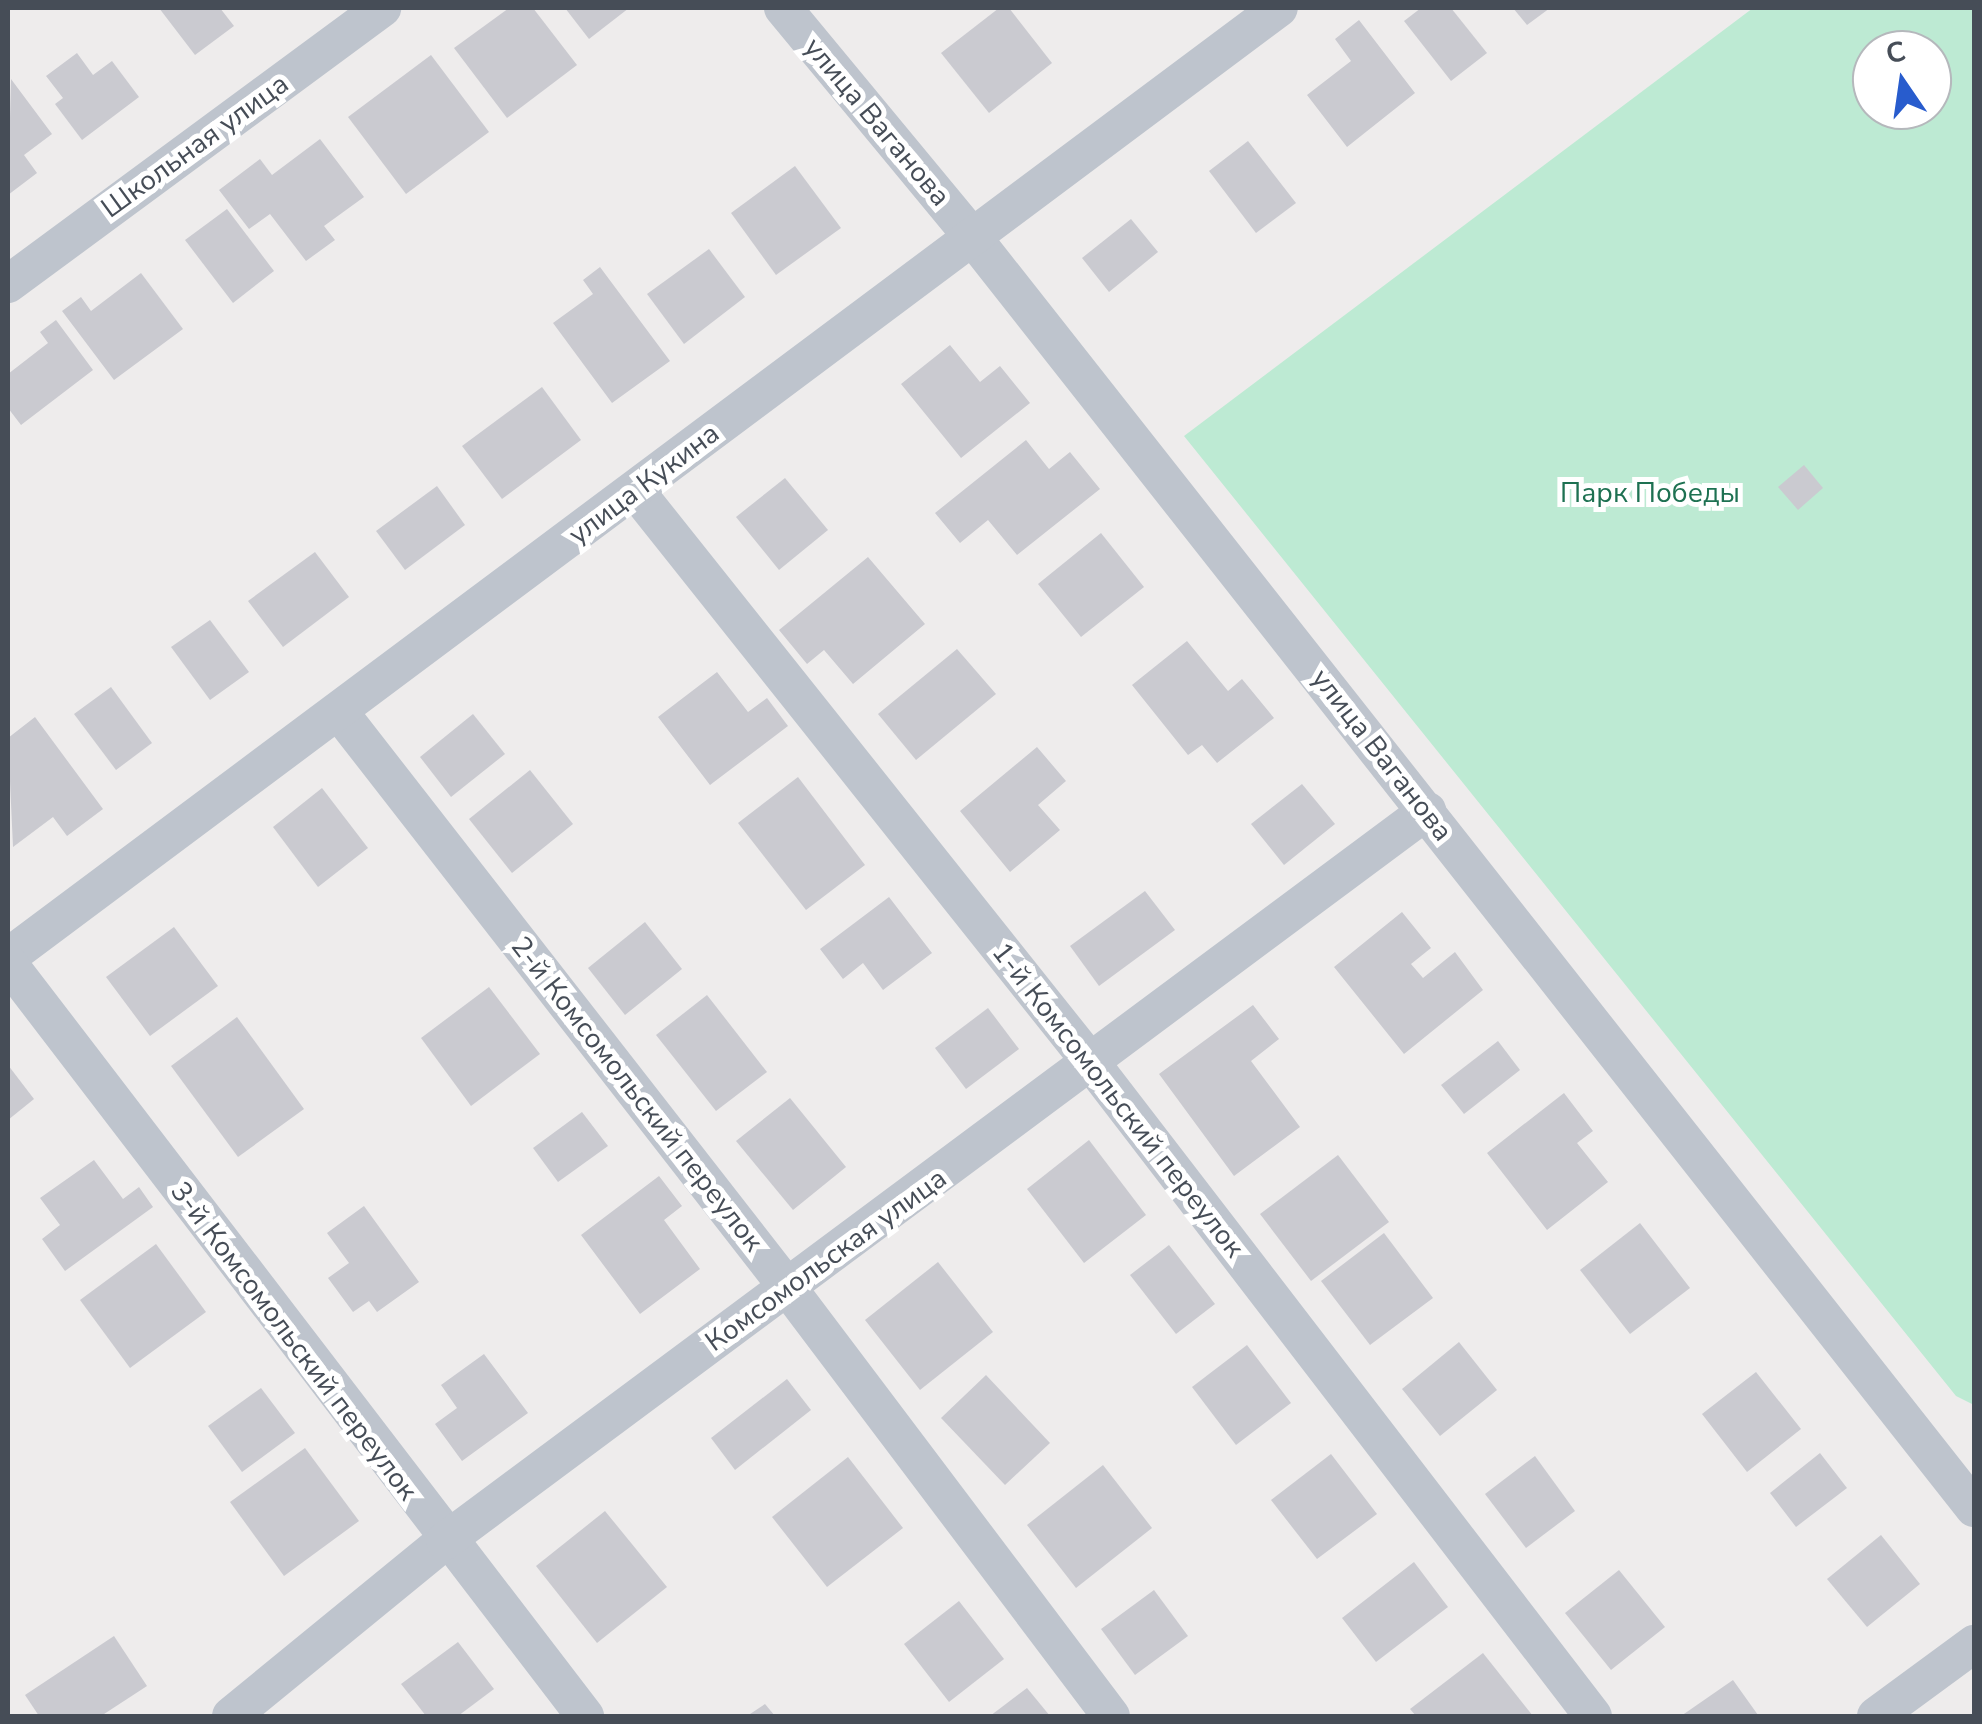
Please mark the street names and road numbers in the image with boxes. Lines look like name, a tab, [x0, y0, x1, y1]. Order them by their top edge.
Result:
street label: улица Ваганова	[797, 31, 957, 213]
street label: Школьная улица	[95, 67, 295, 225]
street label: улица Кукина	[562, 416, 726, 552]
street label: улица Ваганова	[1304, 662, 1460, 848]
street label: 2-й Комсомольский переулок	[504, 930, 770, 1258]
street label: 1-й Комсомольский переулок	[985, 936, 1251, 1264]
street label: Комсомольская улица	[699, 1161, 953, 1359]
street label: 3-й Комсомольский переулок	[163, 1175, 425, 1507]

